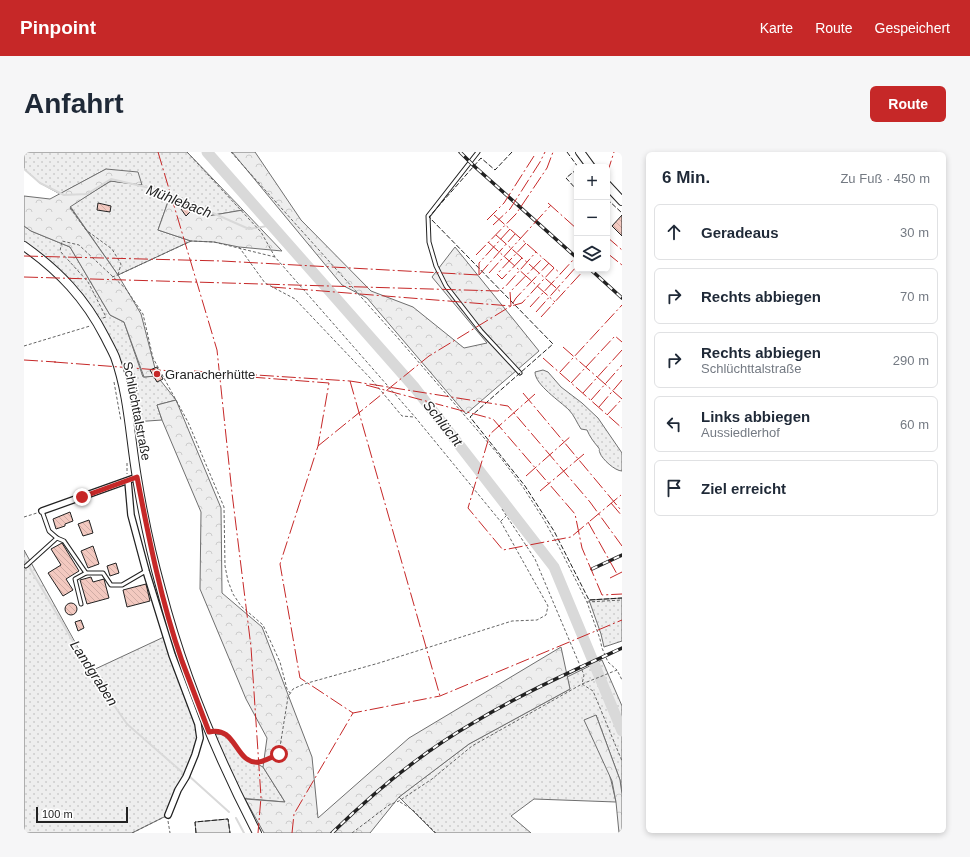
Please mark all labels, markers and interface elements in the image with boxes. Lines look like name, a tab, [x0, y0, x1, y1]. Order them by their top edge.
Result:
text: Pinpoint	[20, 17, 96, 38]
text: Karte	[760, 20, 793, 36]
text: Route	[815, 20, 853, 36]
text: Gespeichert	[875, 20, 950, 36]
button: Route	[870, 86, 946, 122]
text: Anfahrt	[24, 88, 124, 119]
map controls	[574, 164, 610, 272]
button: +	[574, 164, 610, 200]
text: 6 Min.	[662, 168, 710, 187]
text: Zu Fuß · 450 m	[840, 171, 930, 186]
water label: Mühlebach	[144, 181, 214, 221]
button: −	[574, 200, 610, 236]
icon: ahead	[663, 221, 685, 243]
text: Geradeaus	[701, 224, 779, 241]
text: 30 m	[900, 225, 929, 240]
button: layers	[574, 236, 610, 272]
icon: right	[663, 285, 685, 307]
text: Rechts abbiegen	[701, 288, 821, 305]
text: 70 m	[900, 289, 929, 304]
text: Rechts abbiegen	[701, 344, 821, 361]
icon: right	[663, 349, 685, 371]
text: 290 m	[893, 353, 929, 368]
street label: Schlüchttalstraße	[120, 360, 154, 462]
text: Schlüchttalstraße	[701, 361, 801, 376]
place label: Granacherhütte	[165, 367, 255, 382]
marker: Granacherhütte	[152, 369, 162, 379]
water label: Schlücht	[420, 397, 467, 450]
text: Links abbiegen	[701, 408, 810, 425]
icon: left	[663, 413, 685, 435]
text: 60 m	[900, 417, 929, 432]
text: Aussiedlerhof	[701, 425, 780, 440]
icon: arrive	[663, 477, 685, 499]
text: Ziel erreicht	[701, 480, 786, 497]
route end	[73, 488, 91, 506]
water label: Landgraben	[67, 637, 121, 709]
route start	[270, 745, 288, 763]
scale bar	[36, 805, 128, 824]
text: 100 m	[42, 808, 73, 820]

